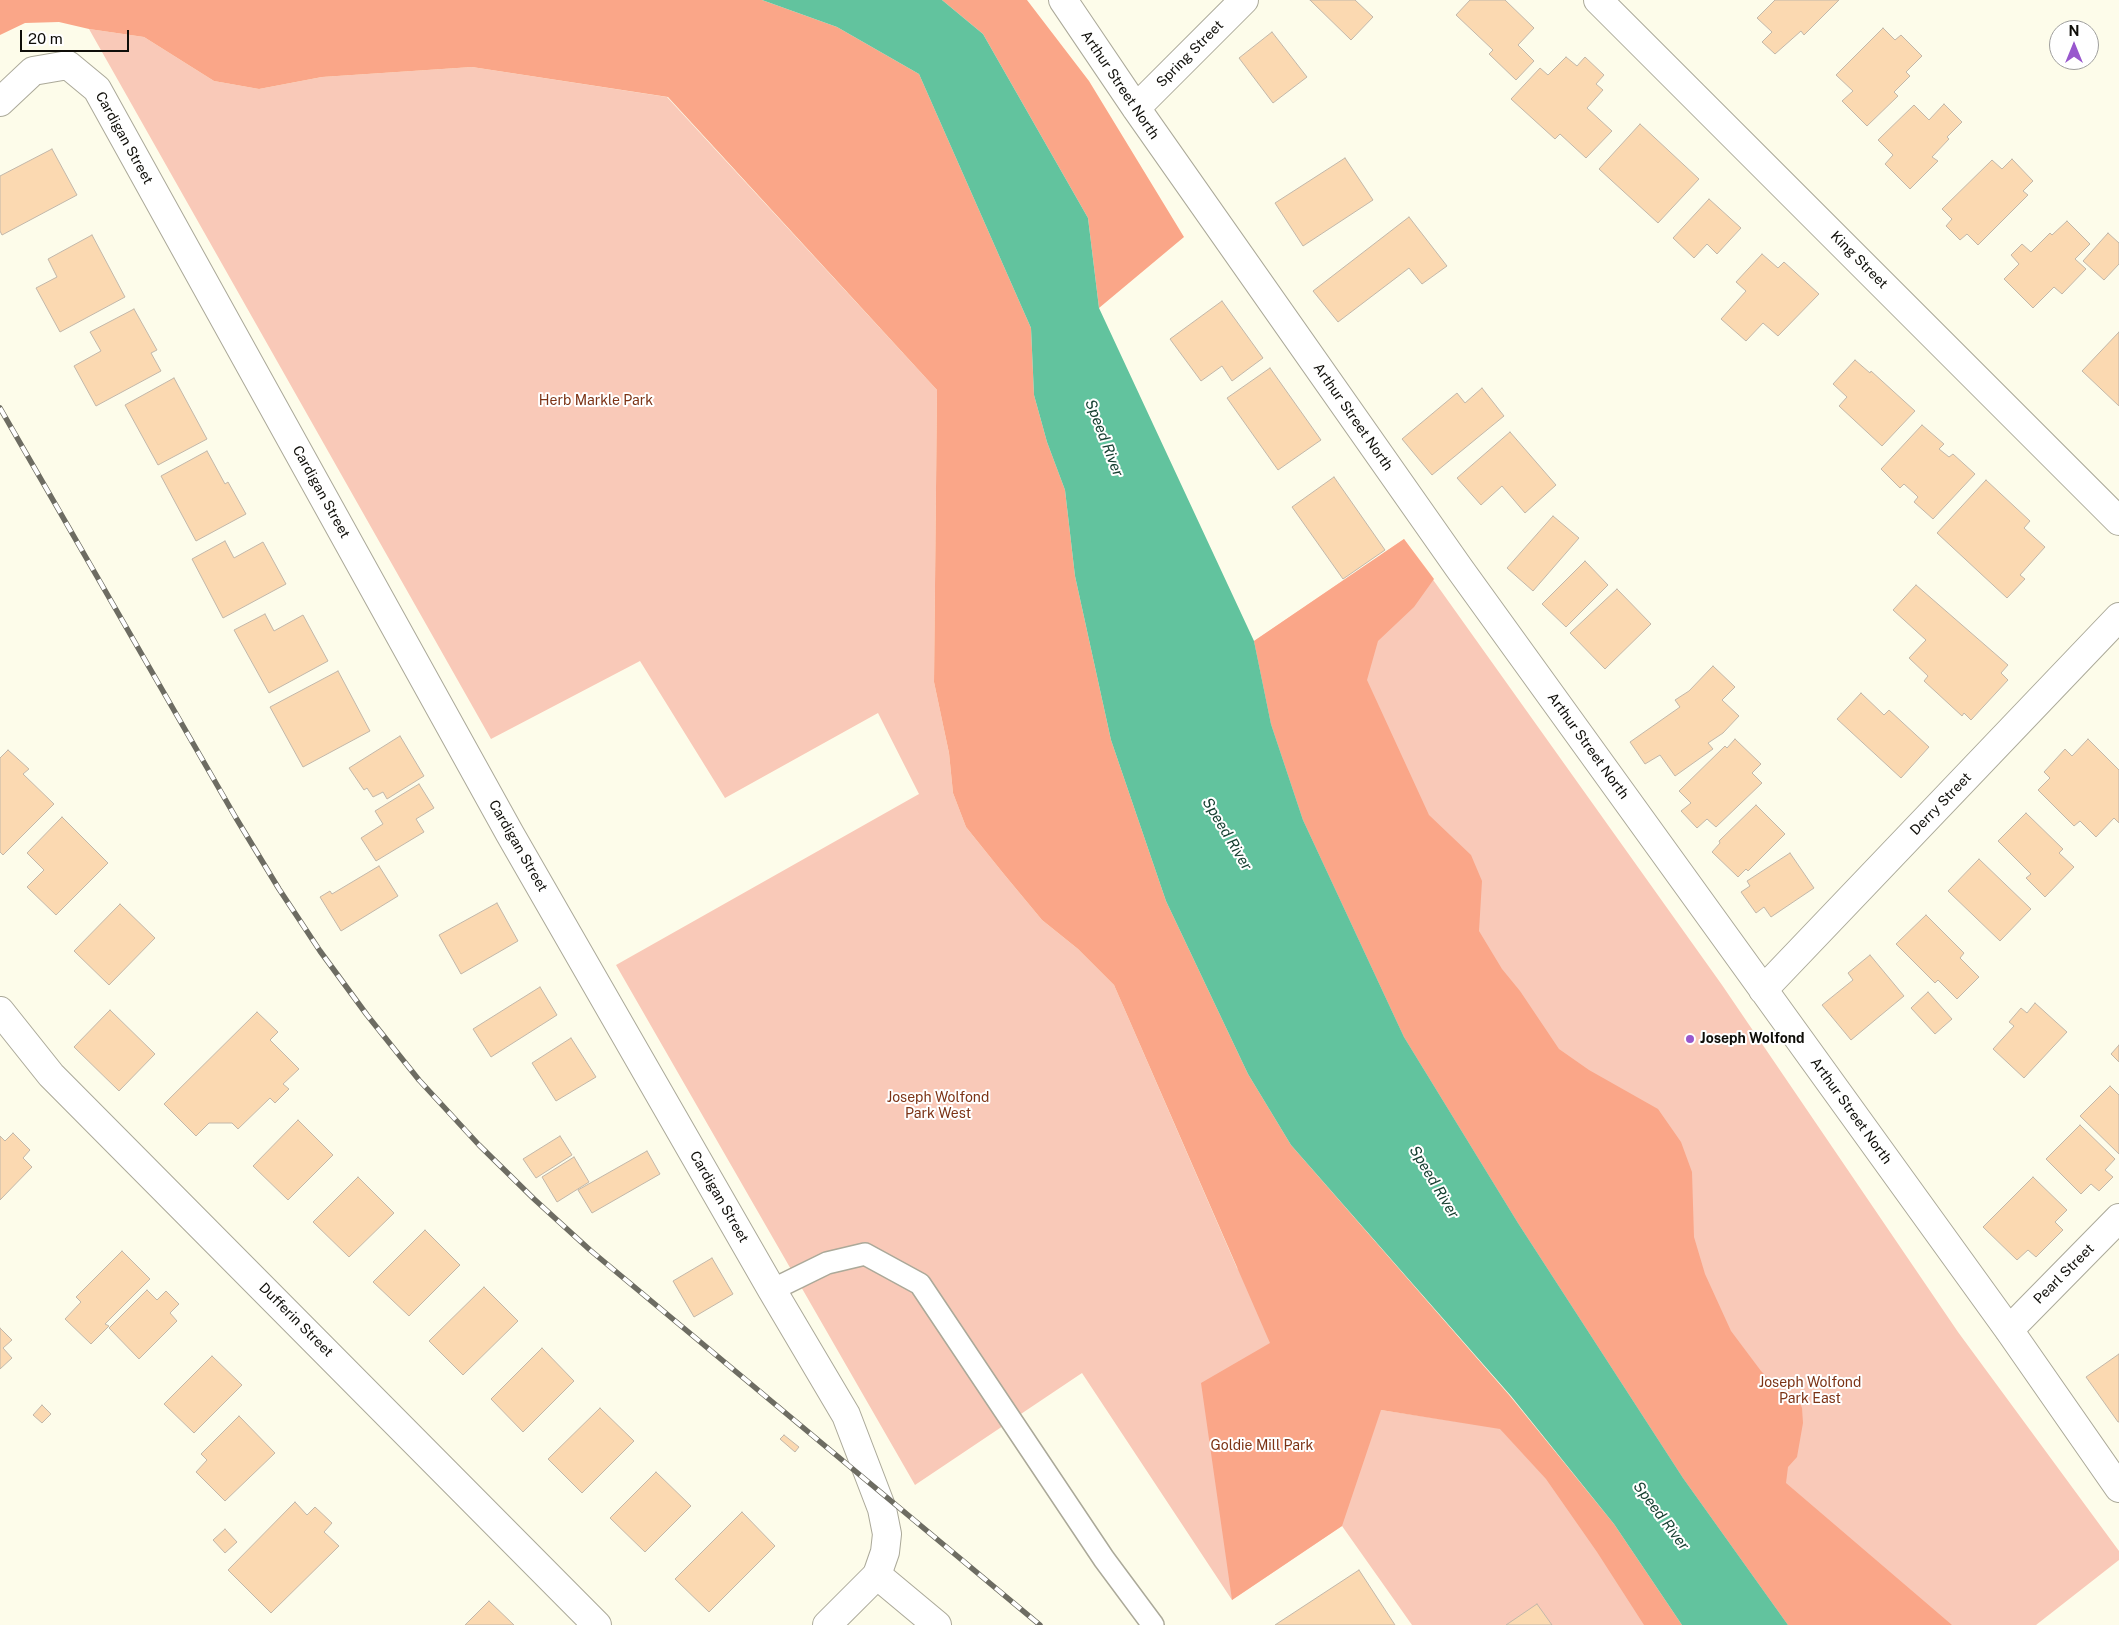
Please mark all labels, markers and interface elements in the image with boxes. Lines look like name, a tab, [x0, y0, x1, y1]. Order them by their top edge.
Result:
street label: Spring Street	[1153, 17, 1227, 91]
scale bar	[22, 20, 131, 52]
north arrow	[2049, 20, 2099, 70]
text: N	[2069, 23, 2079, 39]
street label: Arthur Street North	[1077, 28, 1163, 142]
text: 20 m	[28, 30, 63, 47]
street label: Cardigan Street	[92, 89, 156, 187]
street label: King Street	[1827, 228, 1891, 292]
street label: Arthur Street North	[1310, 360, 1396, 474]
park label: Herb Markle Park	[539, 393, 653, 409]
water label: Speed River	[1081, 397, 1127, 479]
street label: Cardigan Street	[289, 443, 353, 541]
street label: Arthur Street North	[1544, 690, 1632, 802]
street label: Derry Street	[1907, 769, 1975, 839]
water label: Speed River	[1198, 794, 1256, 874]
street label: Cardigan Street	[485, 797, 551, 895]
place label: Joseph Wolfond	[1700, 1031, 1805, 1047]
marker: Joseph Wolfond	[1684, 1033, 1696, 1045]
street label: Arthur Street North	[1807, 1055, 1895, 1167]
park label: Joseph Wolfond Park West	[887, 1090, 989, 1122]
water label: Speed River	[1405, 1142, 1463, 1222]
street label: Cardigan Street	[686, 1148, 752, 1246]
street label: Pearl Street	[2030, 1240, 2098, 1308]
street label: Dufferin Street	[255, 1279, 337, 1361]
park label: Joseph Wolfond Park East	[1759, 1375, 1861, 1408]
park label: Goldie Mill Park	[1211, 1438, 1313, 1454]
water label: Speed River	[1629, 1478, 1693, 1554]

